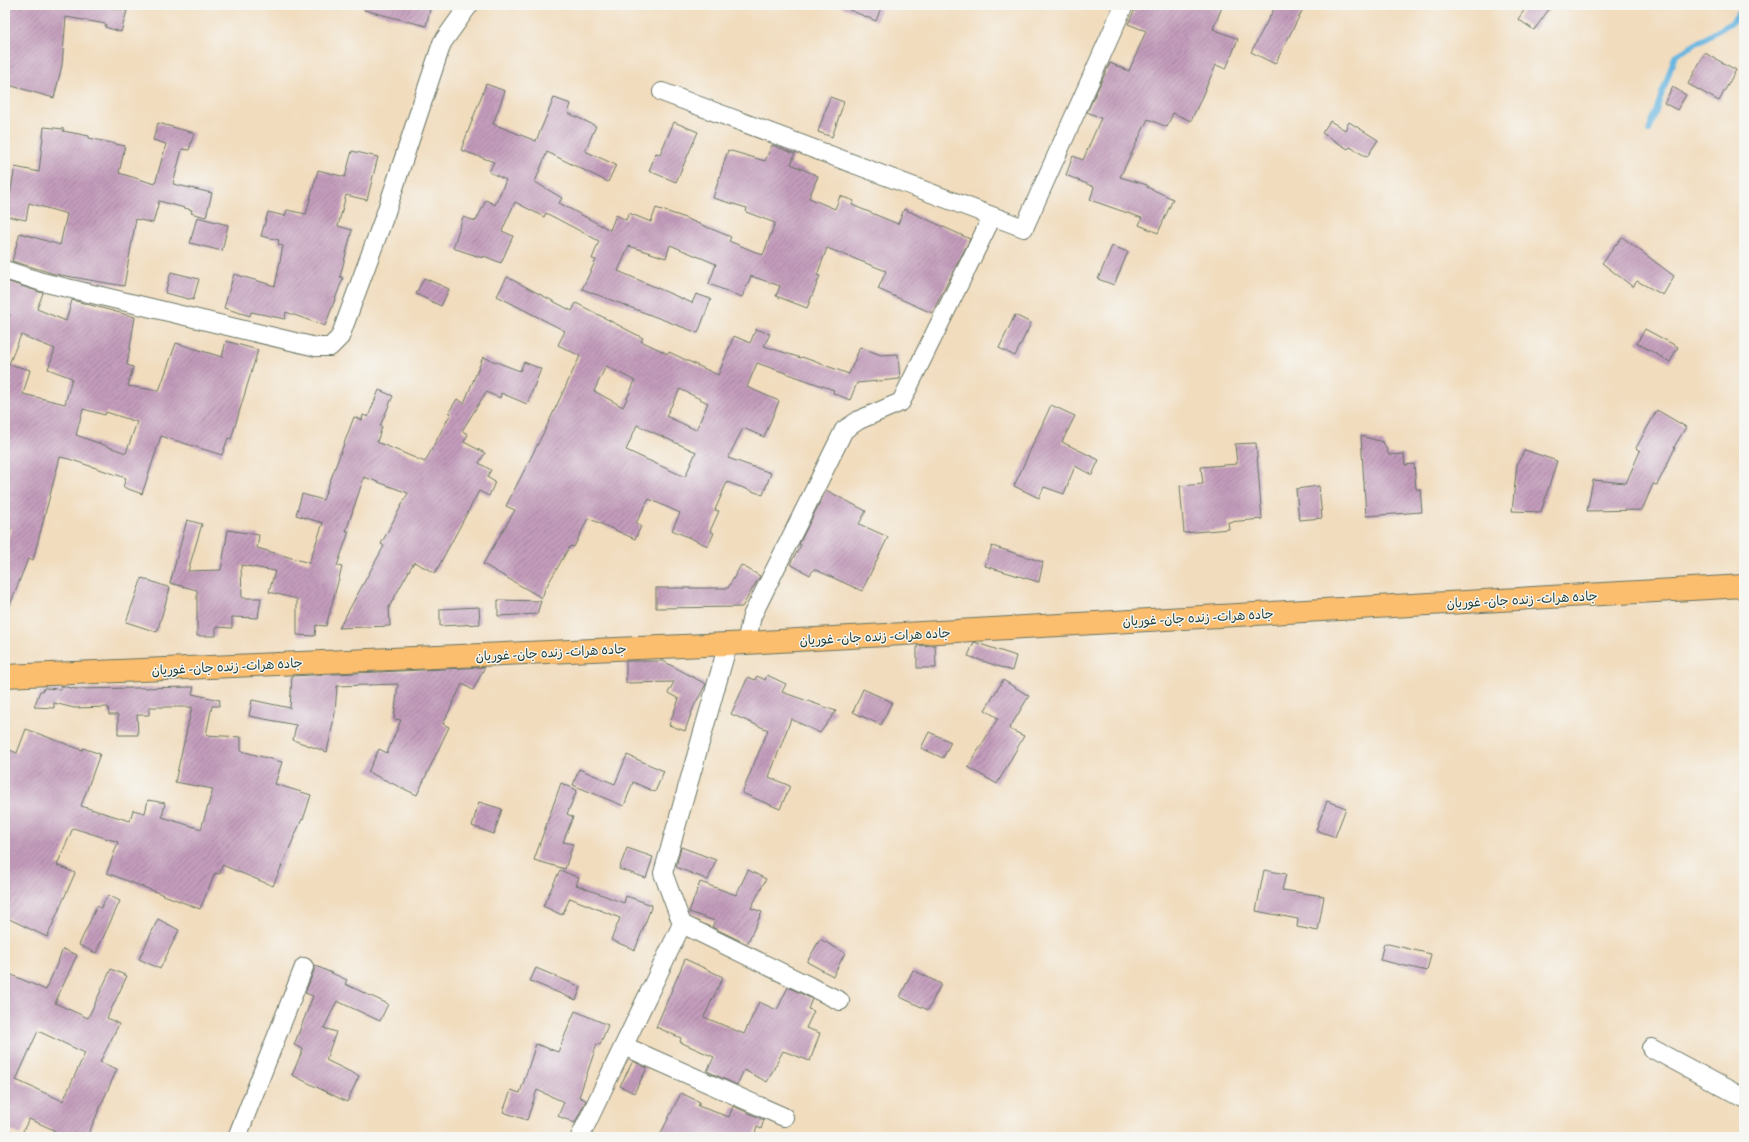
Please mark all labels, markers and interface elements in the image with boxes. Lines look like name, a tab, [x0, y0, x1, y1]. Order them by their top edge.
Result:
street label: جاده هرات- زنده جان- غوریان	[1446, 590, 1598, 613]
street label: جاده هرات- زنده جان- غوریان	[1122, 608, 1274, 631]
street label: جاده هرات- زنده جان- غوریان	[799, 627, 951, 650]
street label: جاده هرات- زنده جان- غوریان	[475, 643, 627, 666]
street label: جاده هرات- زنده جان- غوریان	[151, 657, 303, 680]

